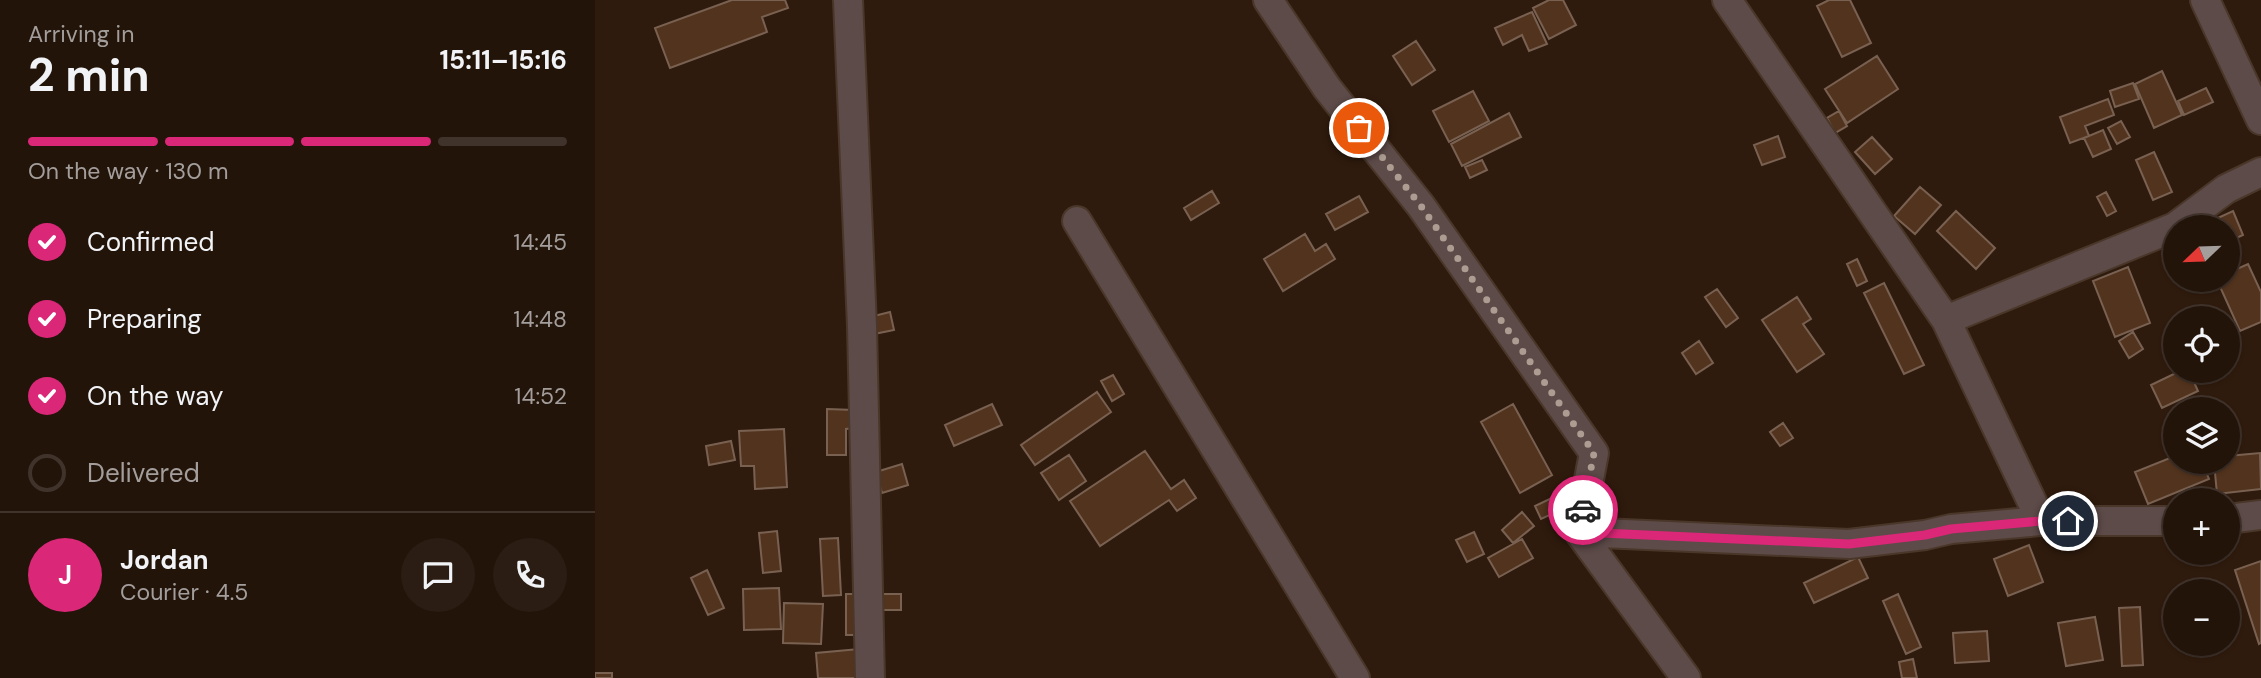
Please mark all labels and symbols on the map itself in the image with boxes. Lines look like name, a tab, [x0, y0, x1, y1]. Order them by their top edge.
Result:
pin	[1329, 98, 1389, 158]
north arrow	[2163, 215, 2240, 292]
courier	[1548, 475, 1618, 545]
pin	[2038, 491, 2098, 551]

